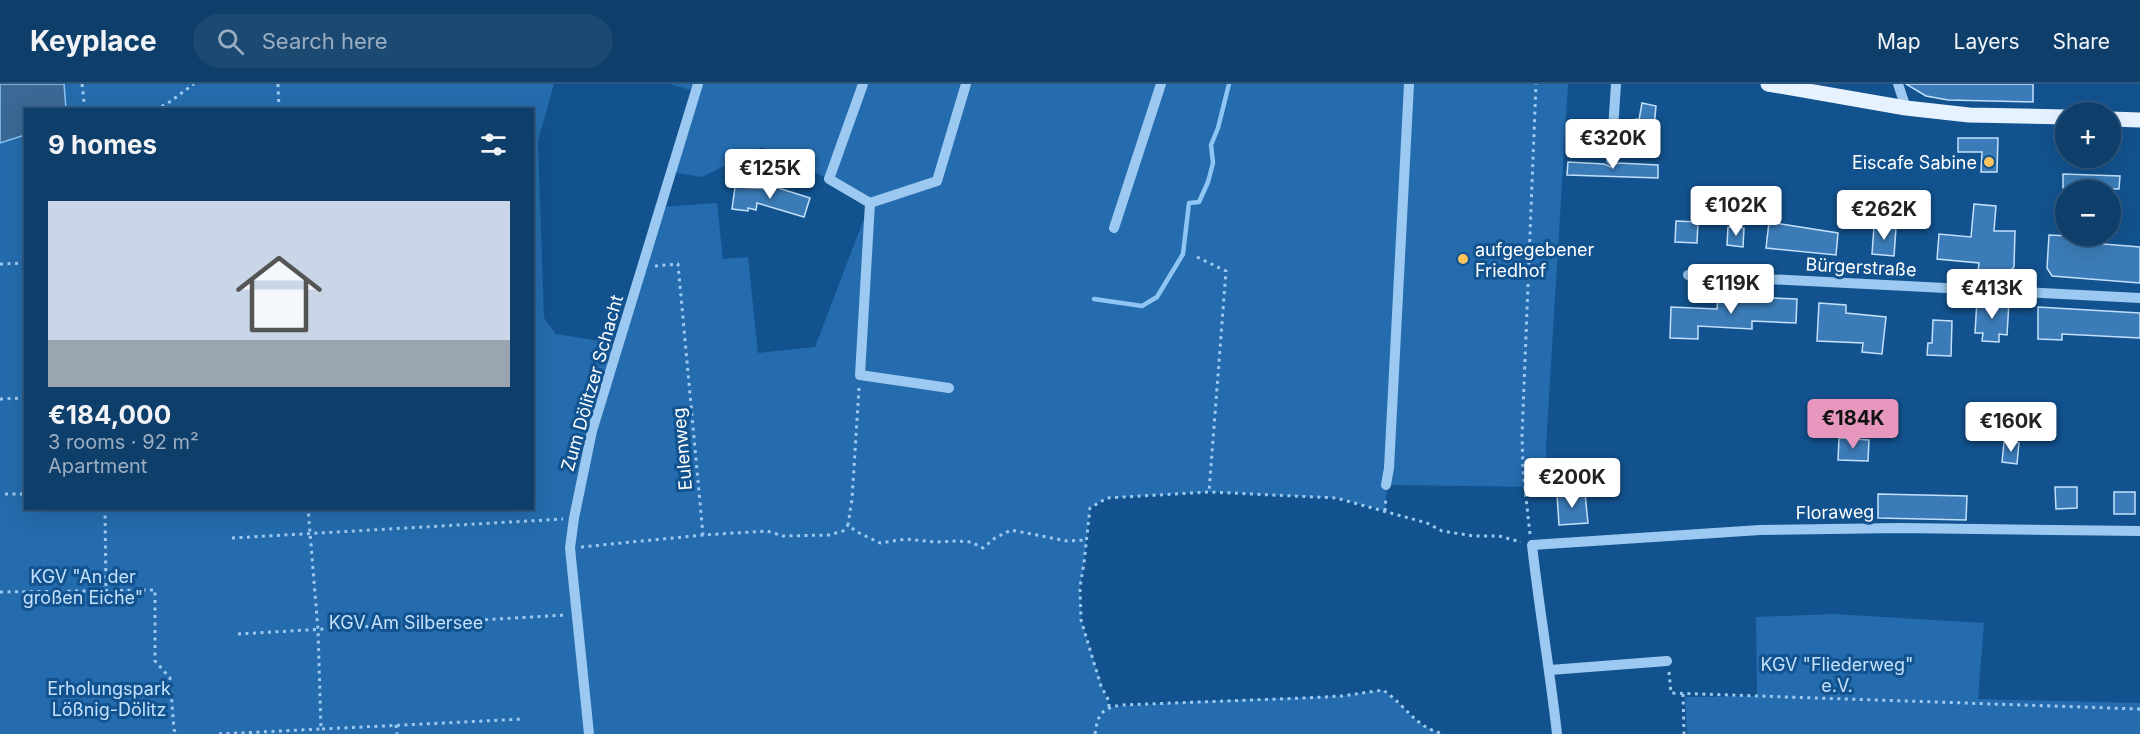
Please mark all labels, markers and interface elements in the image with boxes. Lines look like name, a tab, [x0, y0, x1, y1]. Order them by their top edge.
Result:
search box	[193, 14, 613, 68]
text: Keyplace	[30, 24, 157, 58]
icon: search	[214, 25, 247, 58]
text: Search here	[262, 28, 388, 54]
text: Map	[1877, 29, 1921, 54]
text: Layers	[1954, 29, 2020, 54]
text: Share	[2053, 29, 2110, 54]
map controls	[2055, 102, 2121, 246]
button: +	[2055, 102, 2121, 168]
pin: €320K	[1571, 119, 1655, 170]
text: €320K	[1579, 126, 1647, 150]
icon: filters	[477, 128, 510, 161]
text: 9 homes	[48, 129, 157, 160]
pin: €125K	[728, 149, 812, 200]
place label: Eiscafe Sabine	[1852, 152, 1977, 173]
marker: Eiscafe Sabine	[1982, 155, 1996, 169]
text: €125K	[739, 156, 801, 180]
button: −	[2055, 180, 2121, 246]
pin: €102K	[1694, 186, 1778, 237]
pin: €262K	[1842, 190, 1926, 241]
text: €102K	[1705, 193, 1767, 217]
text: €262K	[1851, 197, 1917, 221]
place label: aufgegebener Friedhof	[1475, 239, 1595, 281]
icon: home	[225, 240, 333, 348]
marker: aufgegebener Friedhof	[1456, 252, 1470, 266]
street label: Bürgerstraße	[1805, 254, 1917, 280]
pin: €119K	[1689, 264, 1773, 315]
pin: €413K	[1950, 269, 2034, 320]
text: €119K	[1702, 271, 1760, 295]
text: €413K	[1961, 276, 2023, 300]
street label: Zum Dölitzer Schacht	[557, 292, 627, 474]
text: €184,000	[48, 399, 171, 430]
pin: €184K	[1811, 399, 1895, 450]
pin: €160K	[1969, 402, 2053, 453]
text: €184K	[1821, 406, 1885, 430]
street label: Eulenweg	[668, 407, 696, 491]
text: €160K	[1979, 409, 2043, 433]
text: 3 rooms · 92 m²	[48, 430, 199, 454]
text: Apartment	[48, 454, 147, 478]
pin: €200K	[1530, 458, 1614, 509]
text: €200K	[1538, 465, 1606, 489]
street label: Floraweg	[1796, 501, 1874, 523]
park label: KGV "An der großen Eiche"	[23, 566, 143, 608]
park label: KGV Am Silbersee	[329, 612, 483, 633]
park label: KGV "Fliederweg" e.V.	[1761, 654, 1913, 696]
park label: Erholungspark Lößnig-Dölitz	[47, 678, 171, 720]

